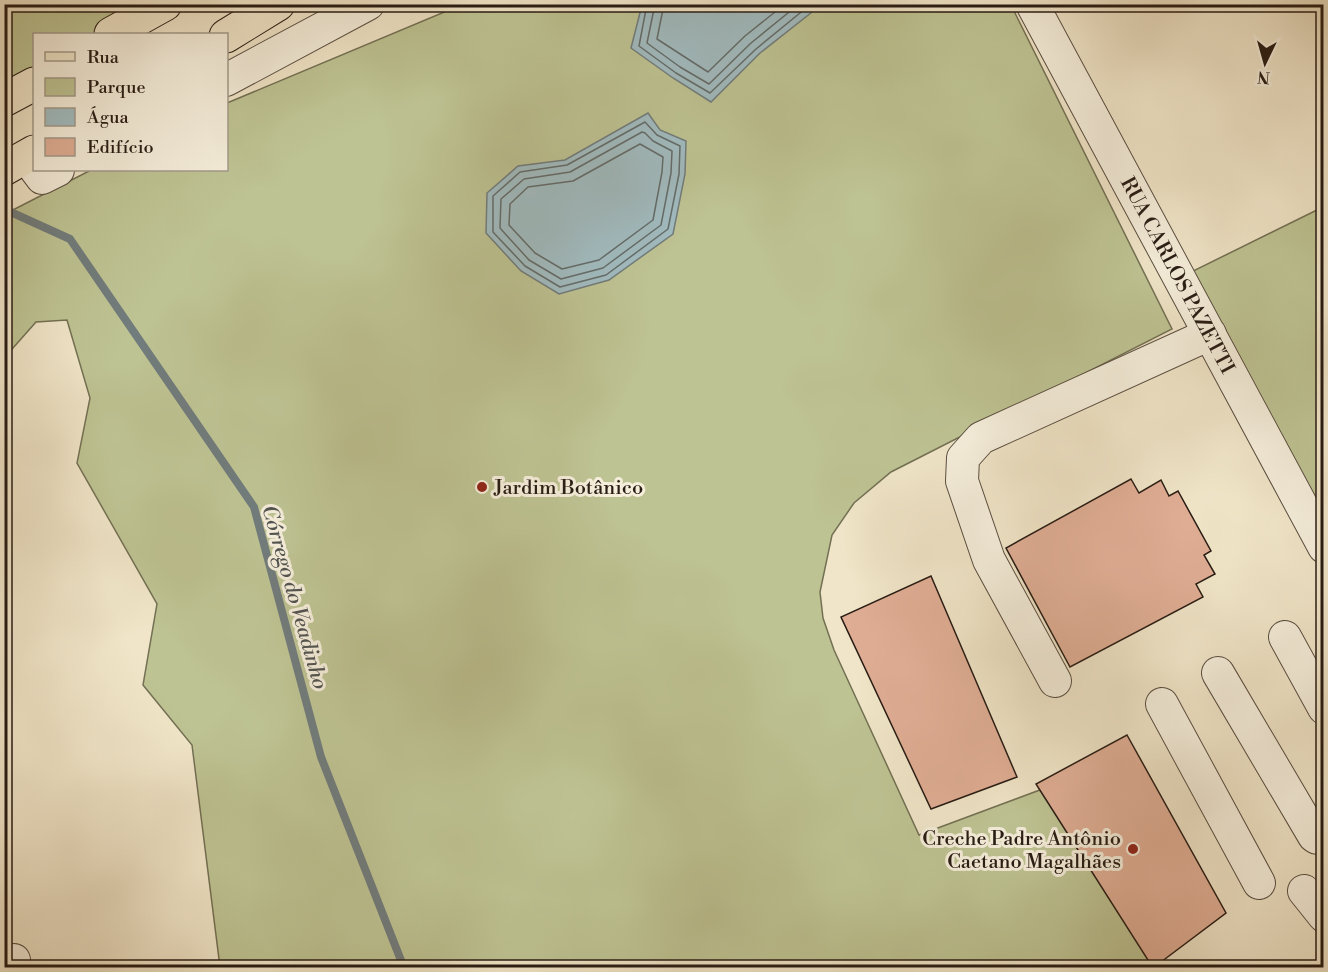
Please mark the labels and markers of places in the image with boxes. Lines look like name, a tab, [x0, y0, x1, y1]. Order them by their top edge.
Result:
place label: Jardim Botânico	[493, 476, 643, 501]
marker: Jardim Botânico	[475, 480, 489, 494]
place label: Creche Padre Antônio Caetano Magalhães	[922, 827, 1121, 875]
marker: Creche Padre Antônio Caetano Magalhães	[1126, 842, 1140, 856]

